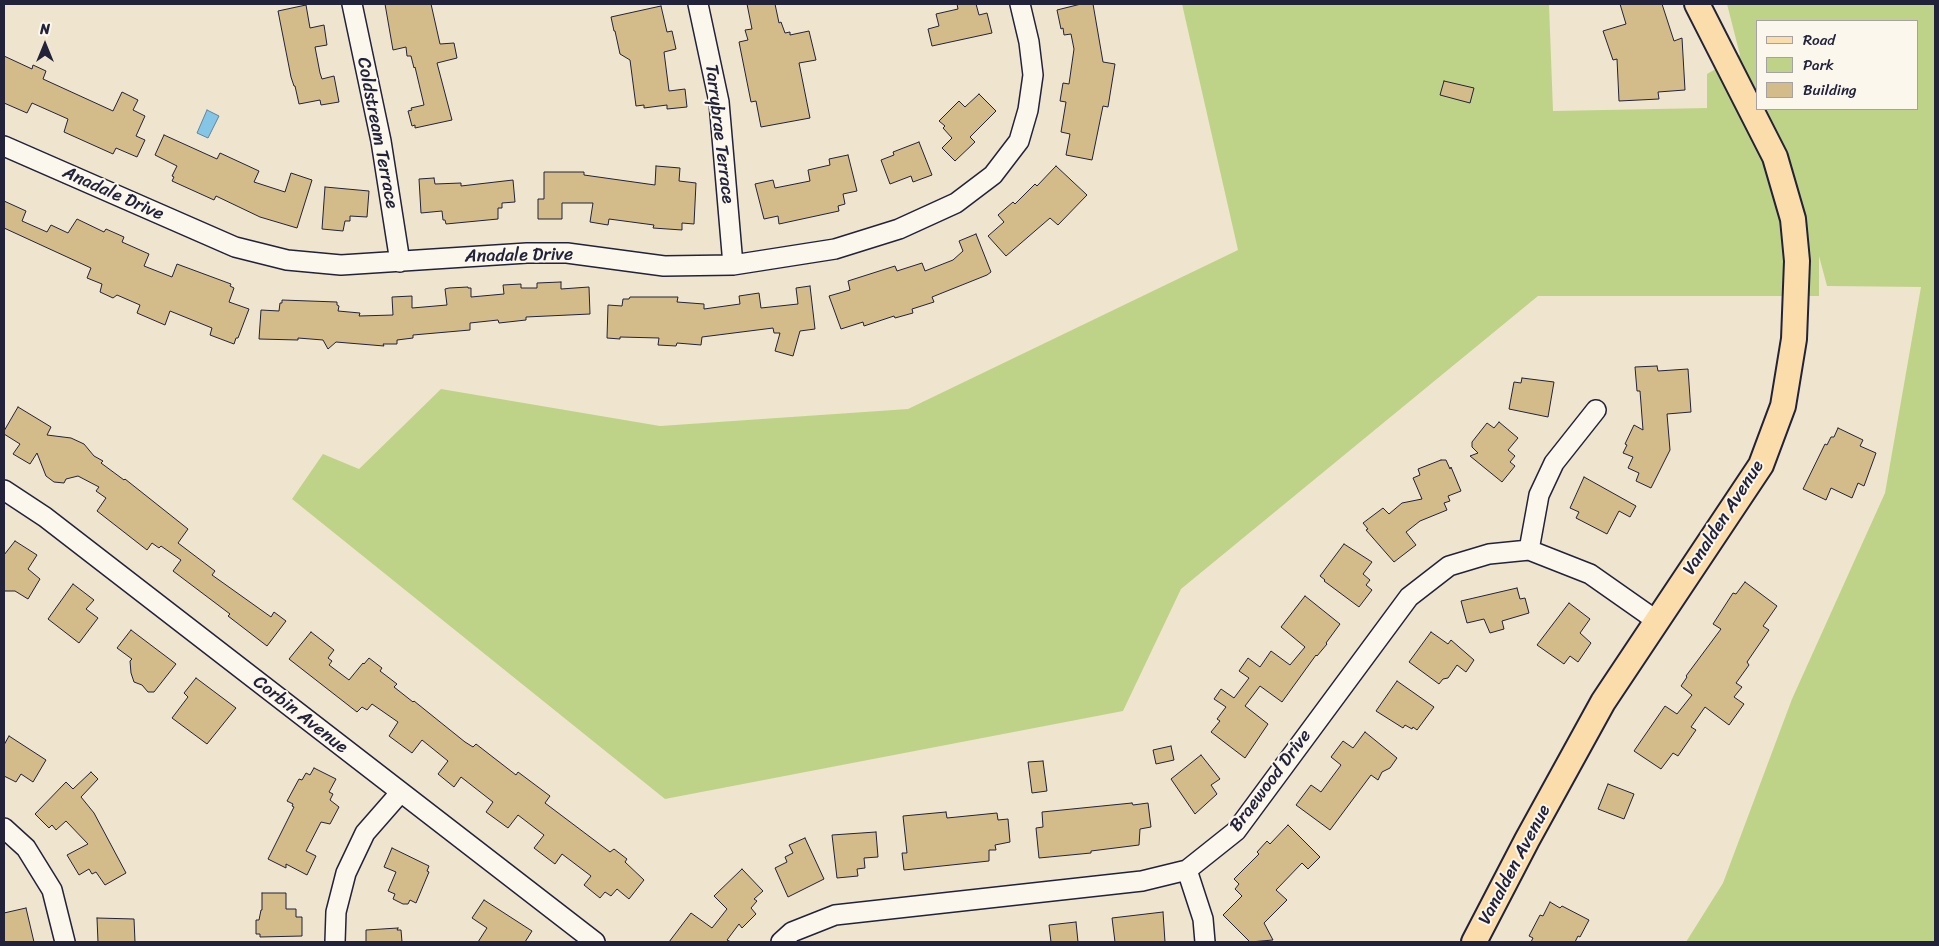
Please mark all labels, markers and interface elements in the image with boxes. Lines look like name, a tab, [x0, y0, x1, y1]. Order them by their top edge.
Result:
text: N	[40, 17, 50, 42]
north arrow	[20, 20, 70, 70]
legend	[1756, 20, 1919, 110]
text: Road	[1803, 27, 1835, 53]
text: Park	[1803, 52, 1834, 78]
street label: Coldstream Terrace	[352, 56, 402, 210]
street label: Tarrybrae Terrace	[700, 63, 738, 205]
text: Building	[1803, 77, 1857, 103]
street label: Anadale Drive	[59, 162, 167, 226]
street label: Anadale Drive	[465, 244, 573, 268]
street label: Vanalden Avenue	[1679, 457, 1769, 579]
street label: Corbin Avenue	[248, 671, 352, 759]
street label: Braewood Drive	[1226, 726, 1316, 836]
street label: Vanalden Avenue	[1474, 802, 1556, 928]

